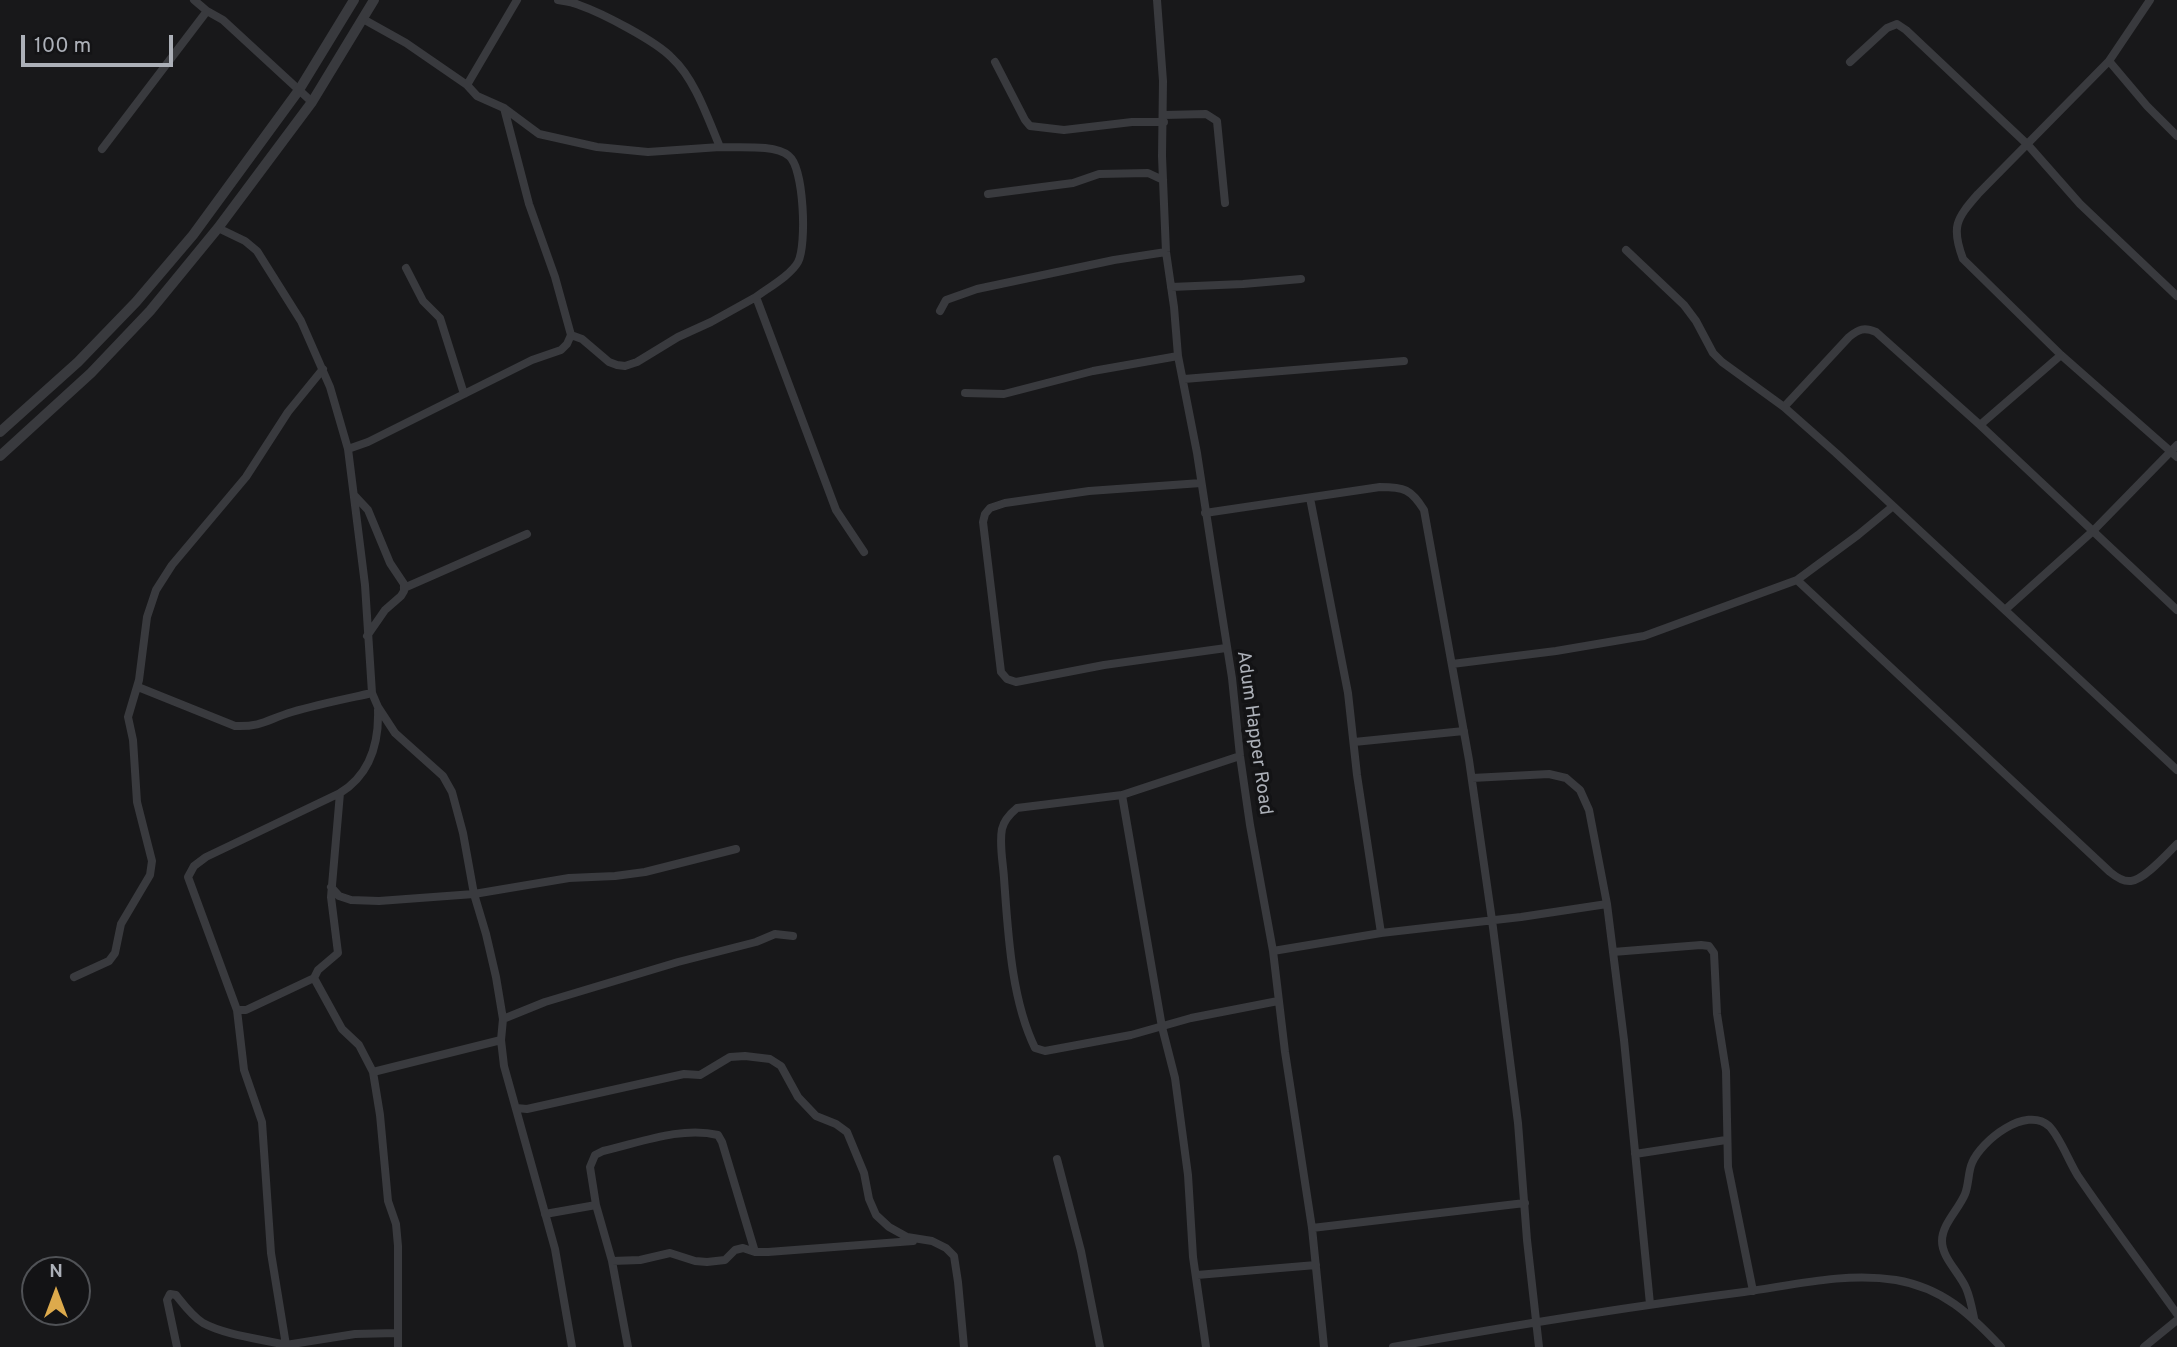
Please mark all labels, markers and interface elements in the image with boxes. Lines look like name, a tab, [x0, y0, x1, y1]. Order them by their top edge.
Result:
scale bar	[24, 21, 177, 65]
text: 100 m	[34, 33, 91, 60]
street label: Adum Happer Road	[1230, 649, 1276, 817]
north arrow	[21, 1256, 91, 1326]
text: N	[49, 1260, 63, 1284]

